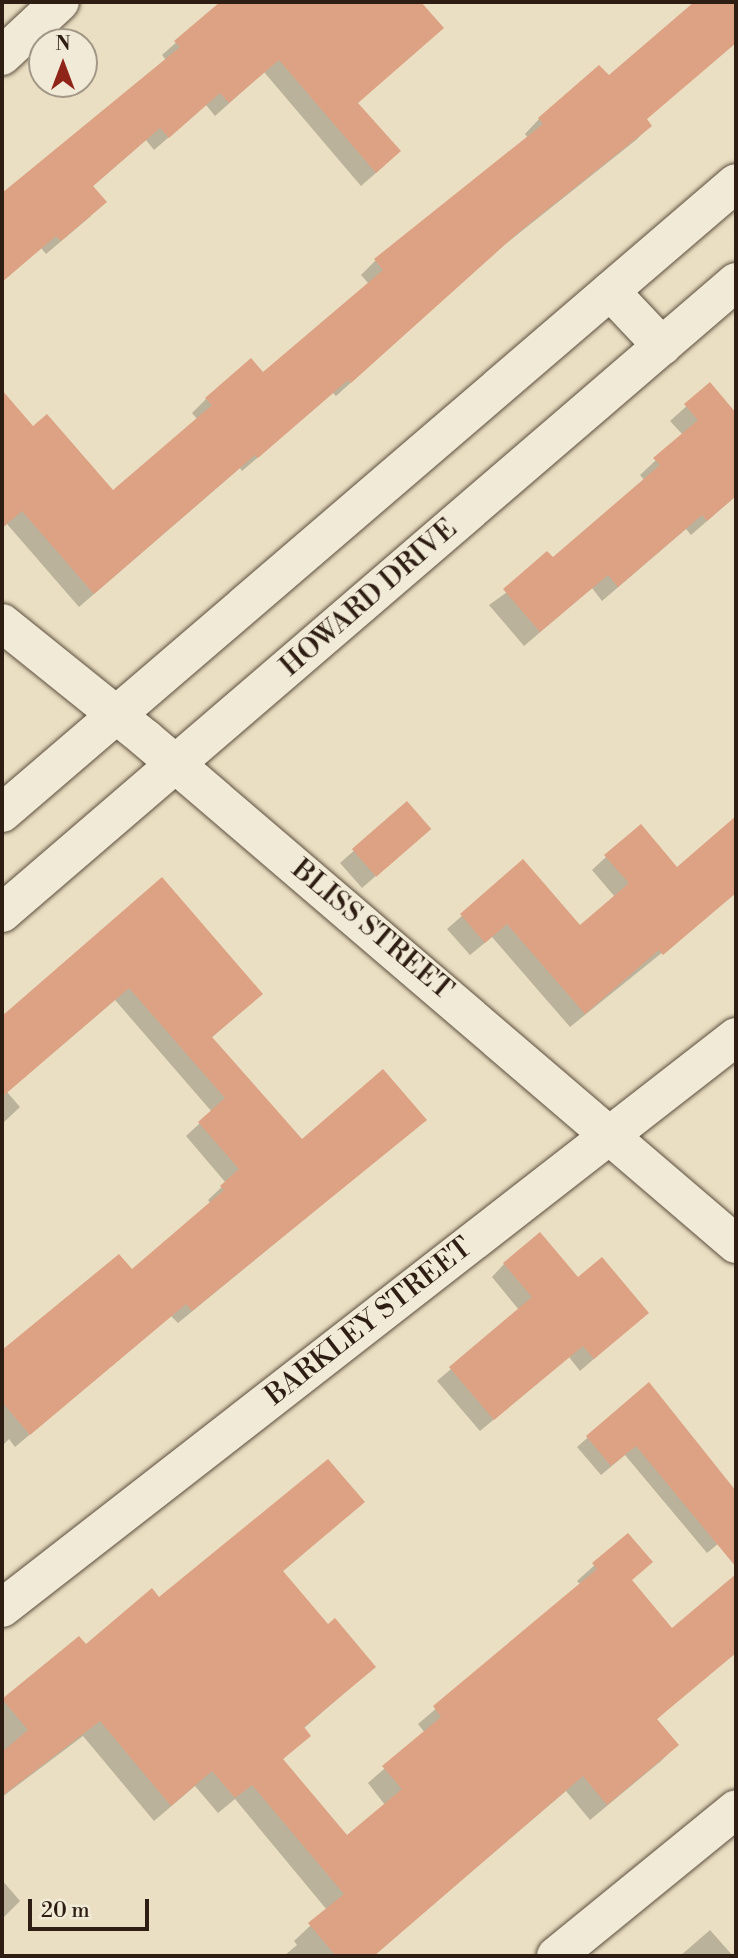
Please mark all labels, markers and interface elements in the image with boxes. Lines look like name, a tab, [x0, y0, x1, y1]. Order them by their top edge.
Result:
north arrow	[28, 28, 98, 98]
text: N	[55, 32, 71, 56]
street label: HOWARD DRIVE	[274, 512, 464, 684]
street label: BLISS STREET	[285, 853, 459, 1007]
street label: BARKLEY STREET	[259, 1231, 479, 1413]
scale bar	[32, 1884, 152, 1928]
text: 20 m	[41, 1898, 90, 1924]

